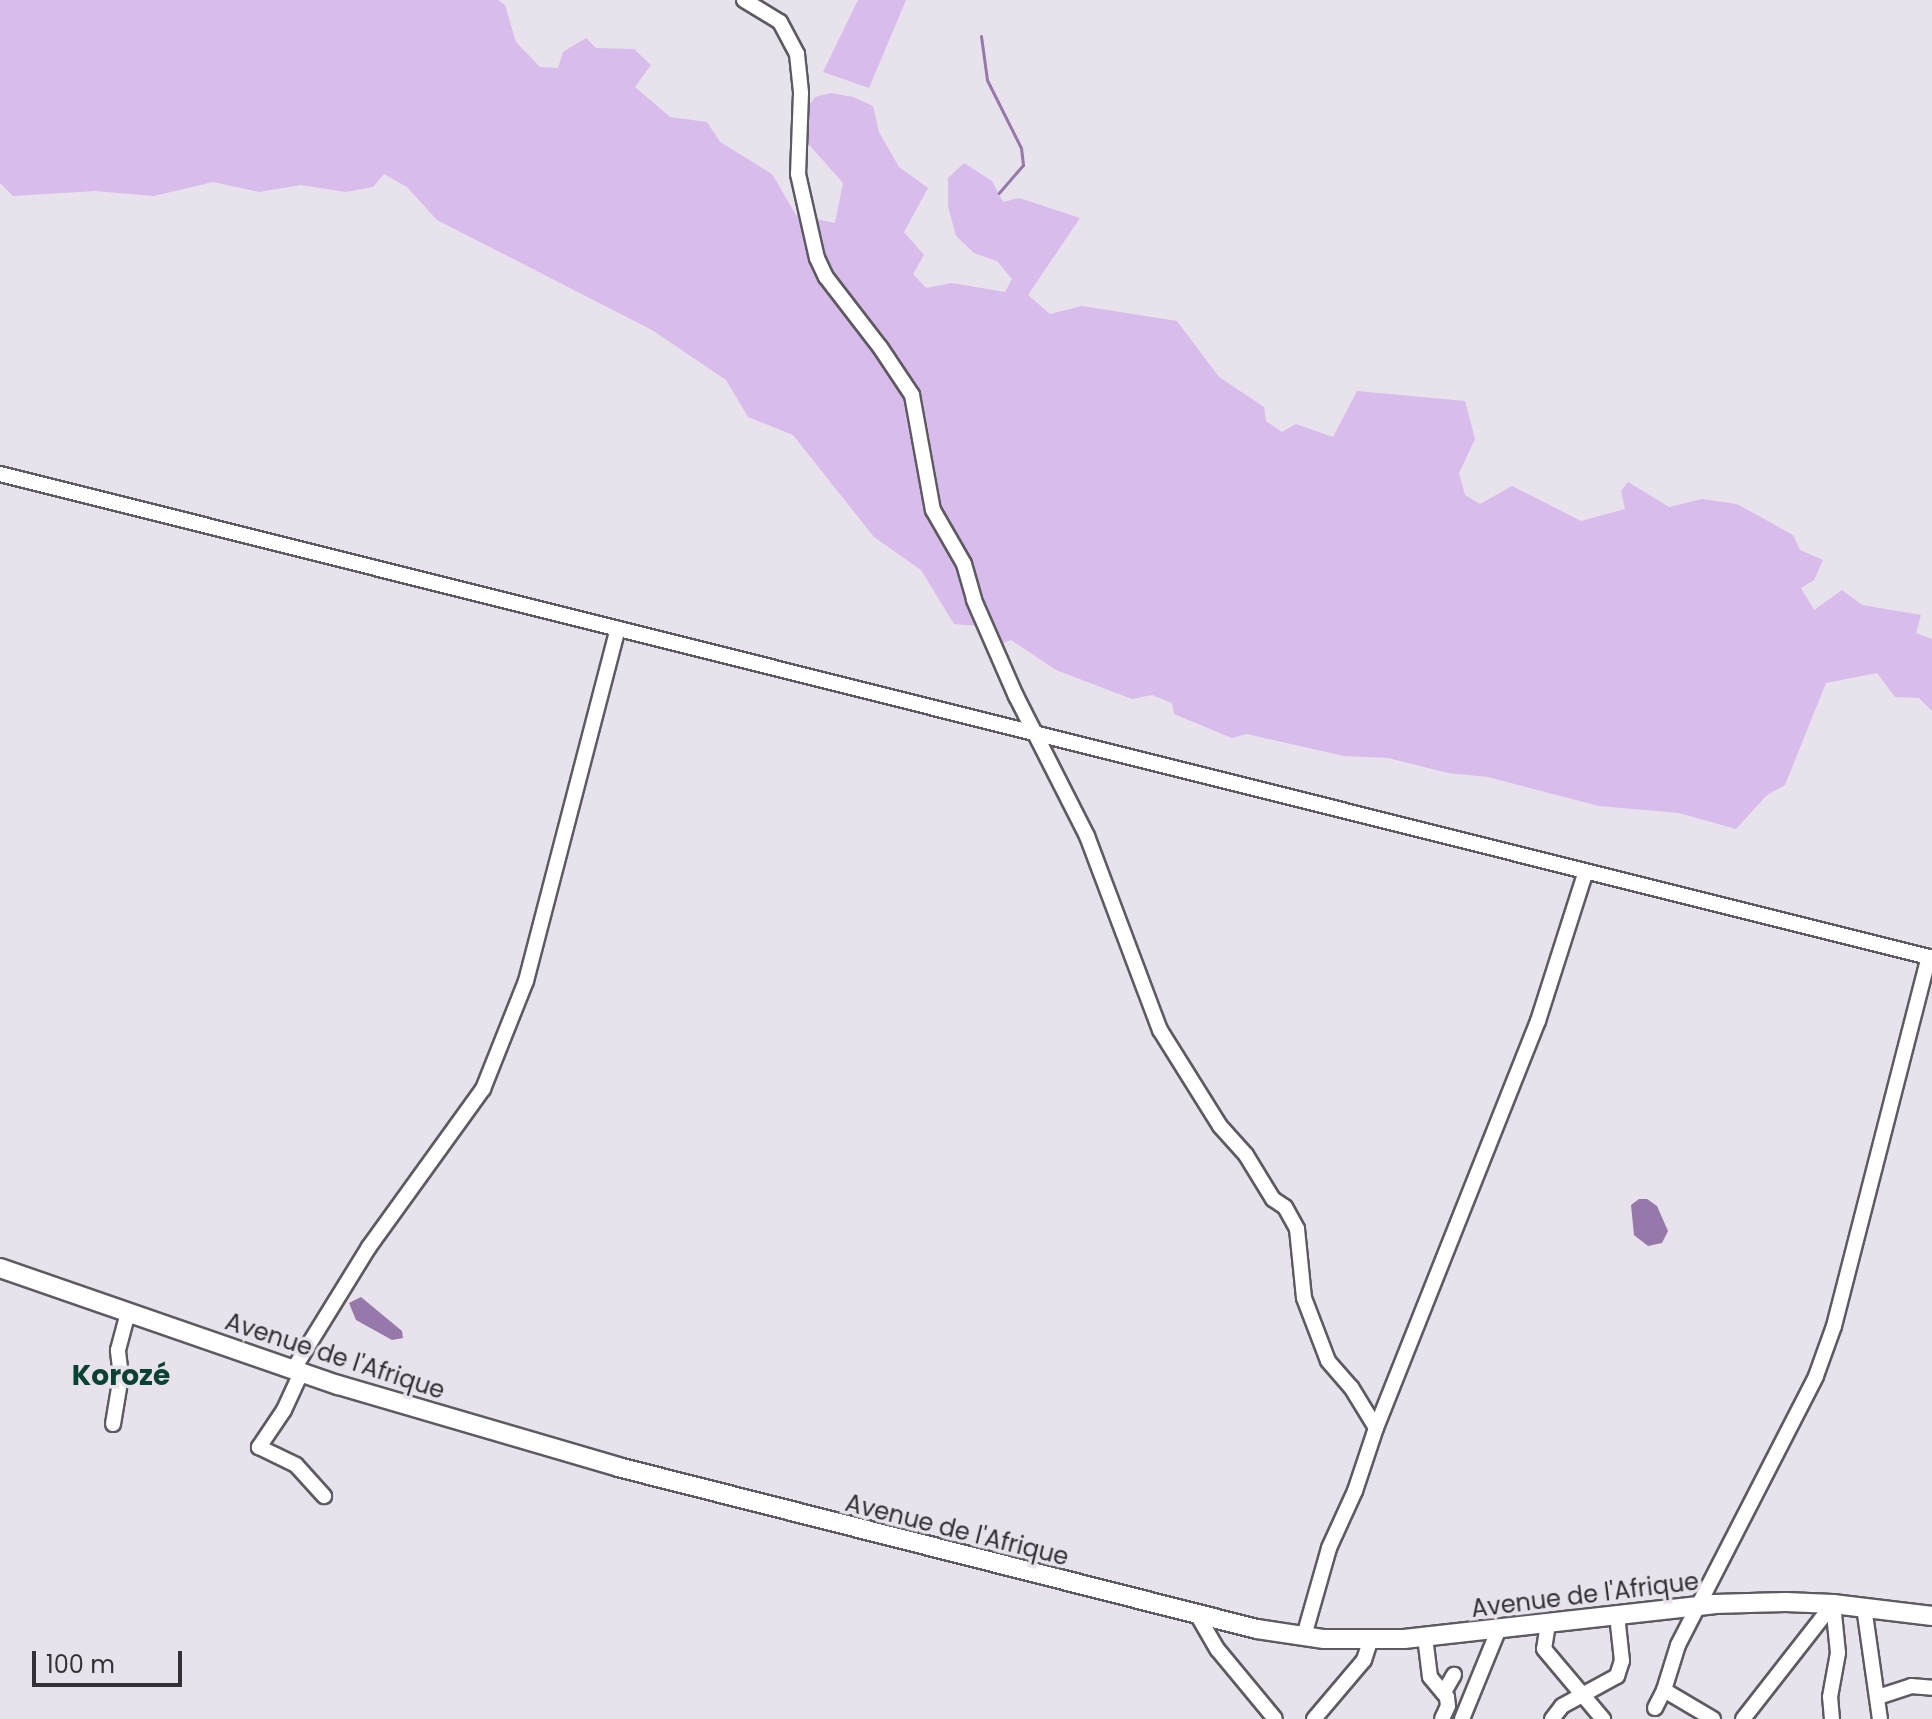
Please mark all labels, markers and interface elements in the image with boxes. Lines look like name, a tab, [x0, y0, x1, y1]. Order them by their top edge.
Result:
street label: Avenue de l'Afrique	[222, 1307, 448, 1405]
district label: Korozé	[72, 1359, 170, 1393]
street label: Avenue de l'Afrique	[842, 1488, 1072, 1572]
street label: Avenue de l'Afrique	[1470, 1567, 1700, 1623]
scale bar	[36, 1635, 186, 1685]
text: 100 m	[46, 1648, 115, 1681]

